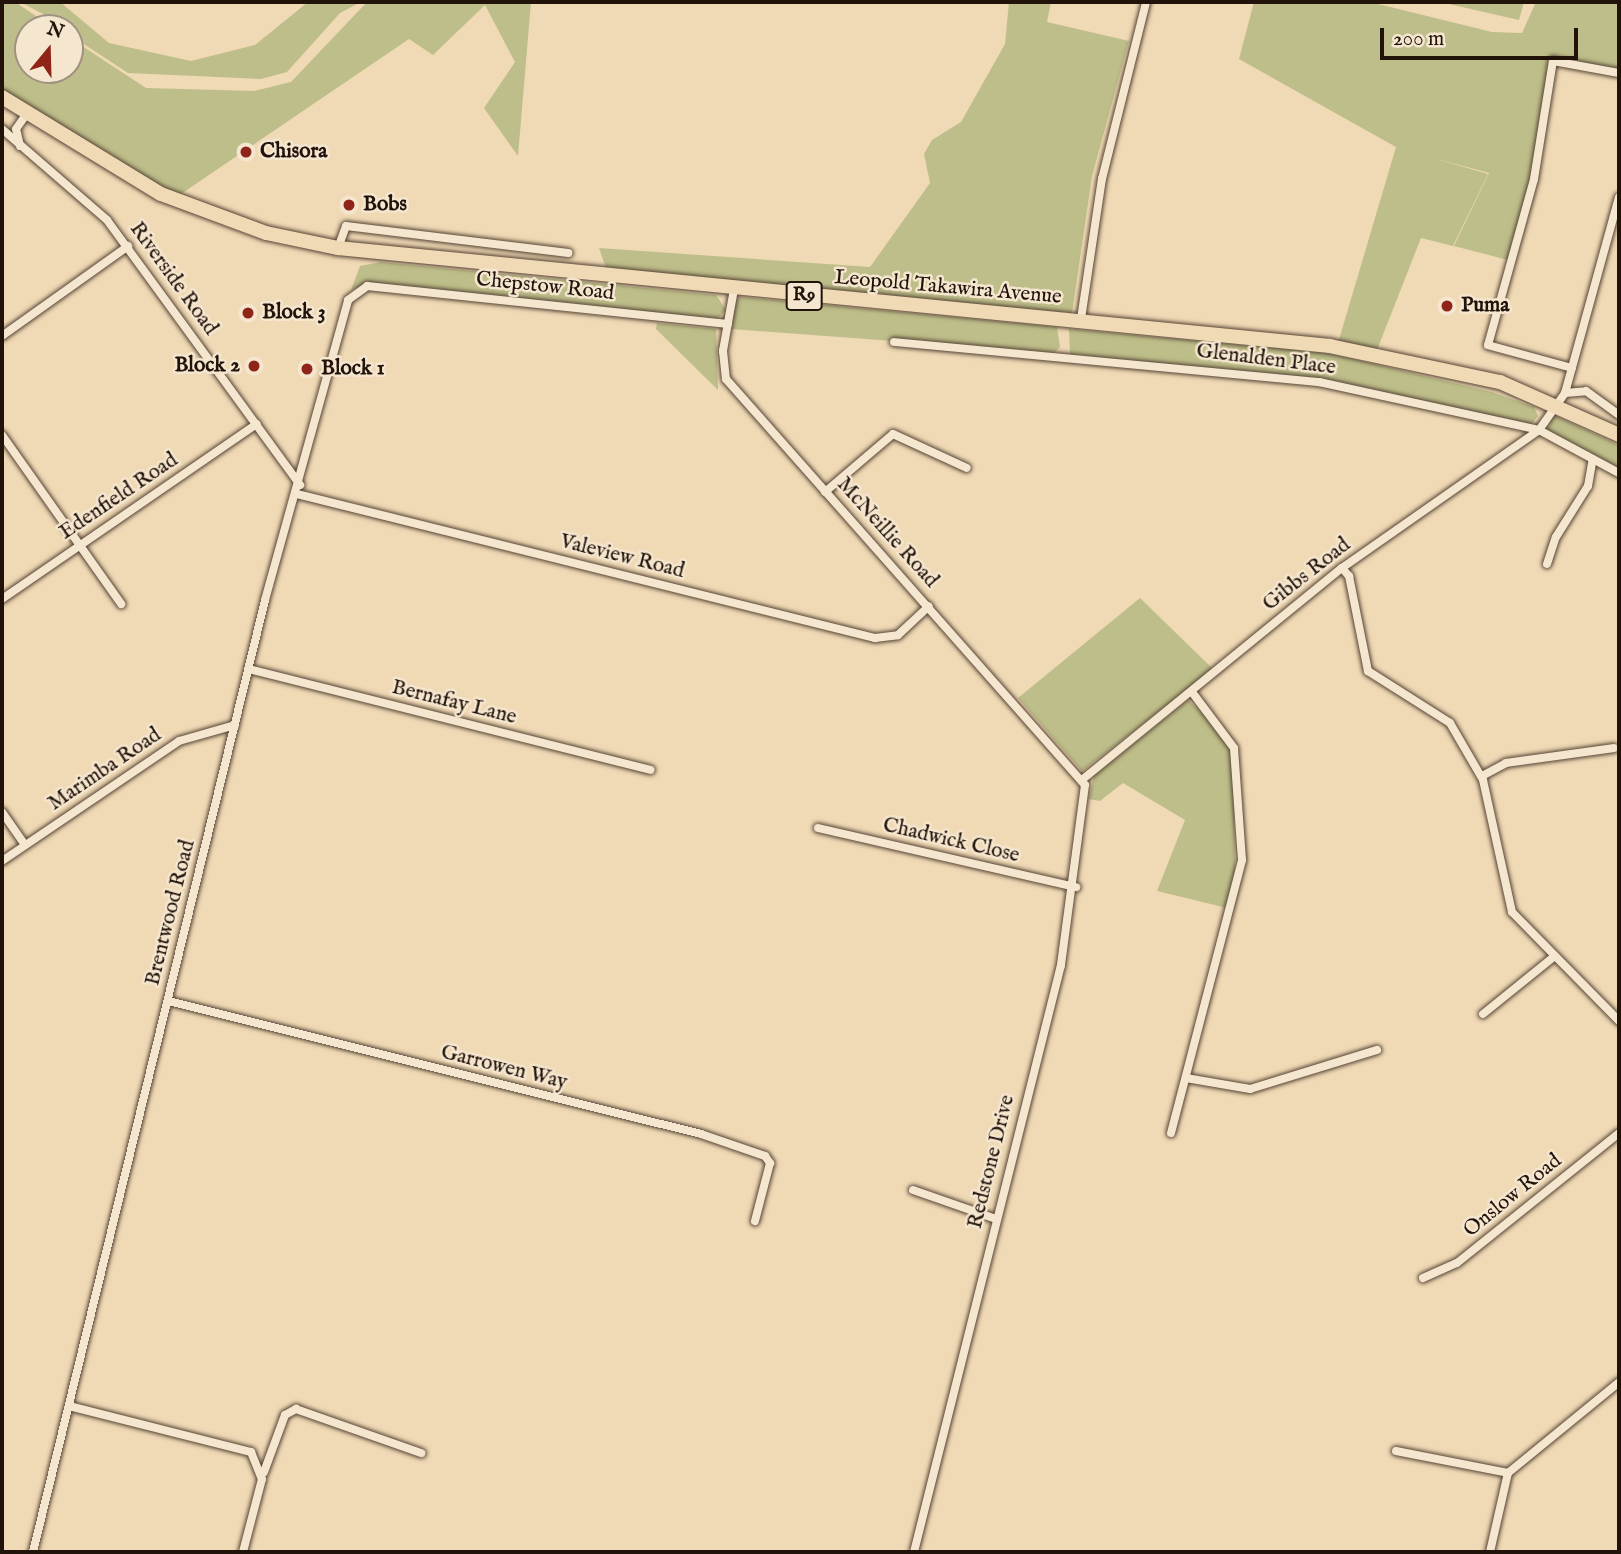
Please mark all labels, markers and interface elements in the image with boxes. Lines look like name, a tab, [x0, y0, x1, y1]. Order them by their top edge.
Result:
north arrow	[14, 14, 84, 84]
scale bar	[1383, 14, 1581, 58]
text: N	[43, 17, 67, 45]
text: 200 m	[1393, 26, 1444, 53]
place label: Chisora	[260, 139, 327, 165]
marker: Chisora	[238, 144, 254, 160]
place label: Bobs	[363, 192, 407, 218]
marker: Bobs	[341, 197, 357, 213]
street label: Riverside Road	[124, 218, 222, 340]
street label: Leopold Takawira Avenue	[833, 266, 1063, 310]
street label: Chepstow Road	[475, 267, 615, 307]
road number: R9	[785, 280, 823, 312]
place label: Puma	[1461, 293, 1509, 319]
marker: Puma	[1439, 298, 1455, 314]
place label: Block 3	[262, 300, 326, 326]
marker: Block 3	[240, 305, 256, 321]
street label: Glenalden Place	[1195, 339, 1337, 381]
place label: Block 2	[174, 353, 240, 379]
place label: Block 1	[321, 356, 385, 382]
marker: Block 2	[246, 358, 262, 374]
marker: Block 1	[299, 361, 315, 377]
street label: Edenfield Road	[55, 448, 183, 546]
street label: McNeillie Road	[831, 473, 943, 593]
street label: Valeview Road	[557, 529, 687, 585]
street label: Gibbs Road	[1258, 533, 1356, 617]
street label: Bernafay Lane	[389, 675, 519, 731]
street label: Marimba Road	[44, 723, 166, 817]
street label: Chadwick Close	[880, 813, 1022, 869]
street label: Brentwood Road	[141, 838, 201, 988]
street label: Garrowen Way	[438, 1040, 570, 1096]
street label: Redstone Drive	[963, 1093, 1021, 1231]
street label: Onslow Road	[1459, 1149, 1567, 1243]

